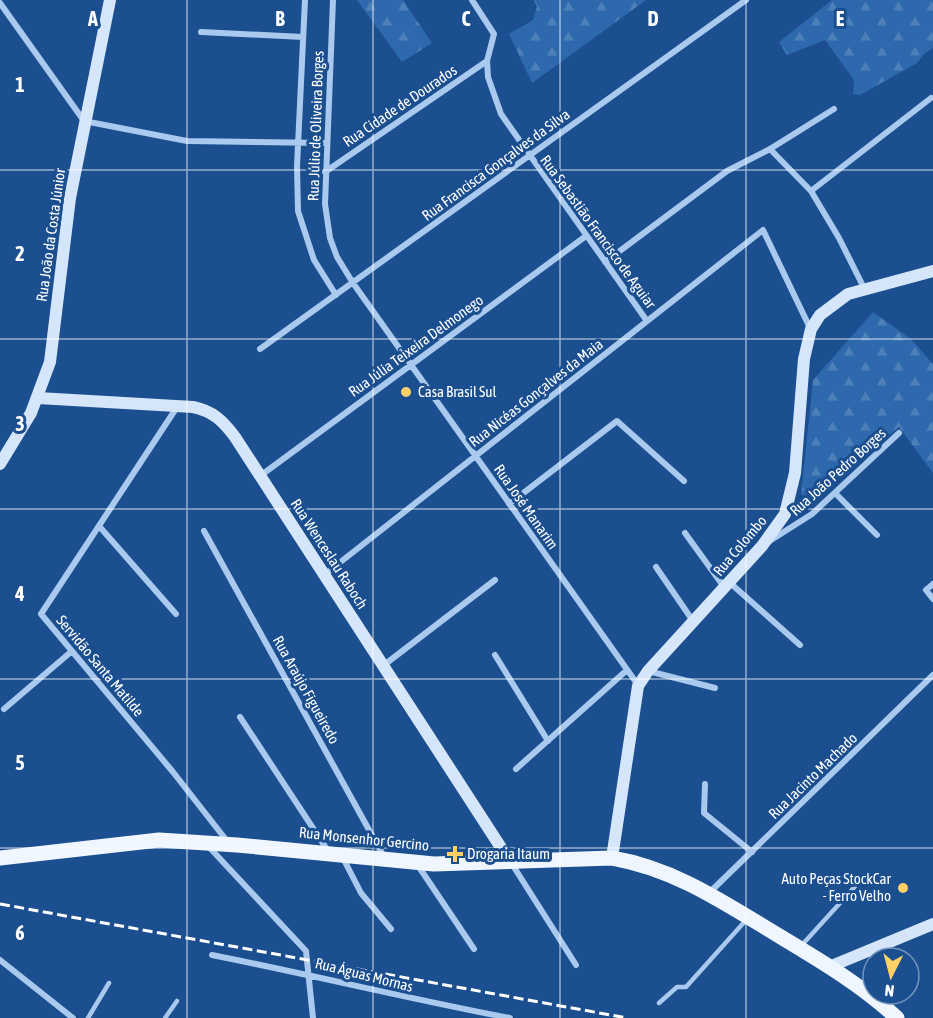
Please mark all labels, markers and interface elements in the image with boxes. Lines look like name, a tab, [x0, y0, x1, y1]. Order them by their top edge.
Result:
text: A	[87, 7, 98, 30]
text: B	[275, 7, 285, 30]
text: C	[462, 7, 471, 30]
text: D	[647, 7, 659, 30]
text: E	[836, 7, 845, 30]
street label: Rua Júlio de Oliveira Borges	[304, 51, 327, 201]
street label: Rua Cidade de Dourados	[340, 61, 460, 150]
text: 1	[15, 73, 25, 96]
street label: Rua Francisca Gonçalves da Silva	[419, 105, 573, 224]
street label: Rua Sebastião Francisco de Aguiar	[537, 152, 660, 312]
street label: Rua João da Costa Júnior	[33, 167, 68, 303]
text: 2	[15, 242, 25, 265]
street label: Rua Júlia Teixeira Delmonego	[345, 291, 486, 400]
street label: Rua Nicéas Gonçalves da Maia	[465, 335, 606, 450]
place label: Casa Brasil Sul	[418, 383, 497, 400]
marker: Casa Brasil Sul	[399, 385, 413, 399]
text: 3	[15, 412, 25, 435]
street label: Rua João Pedro Borges	[786, 424, 889, 519]
street label: Rua José Manarim	[491, 461, 562, 552]
street label: Rua Wenceslau Raboch	[288, 496, 371, 612]
street label: Rua Colombo	[710, 512, 770, 579]
text: 4	[14, 582, 25, 605]
street label: Servidão Santa Matilde	[53, 612, 148, 720]
street label: Rua Araújo Figueiredo	[270, 633, 343, 747]
street label: Rua Jacinto Machado	[765, 729, 860, 822]
text: 5	[15, 751, 25, 774]
street label: Rua Monsenhor Gercino	[298, 823, 430, 854]
place label: Drogaria Itaum	[467, 845, 550, 862]
marker: Drogaria Itaum	[448, 847, 462, 861]
place label: Auto Peças StockCar - Ferro Velho	[781, 870, 892, 904]
marker: Auto Peças StockCar - Ferro Velho	[896, 881, 910, 895]
text: 6	[15, 921, 25, 944]
north arrow	[861, 946, 921, 1006]
street label: Rua Águas Mornas	[313, 954, 415, 995]
text: N	[884, 981, 895, 1000]

